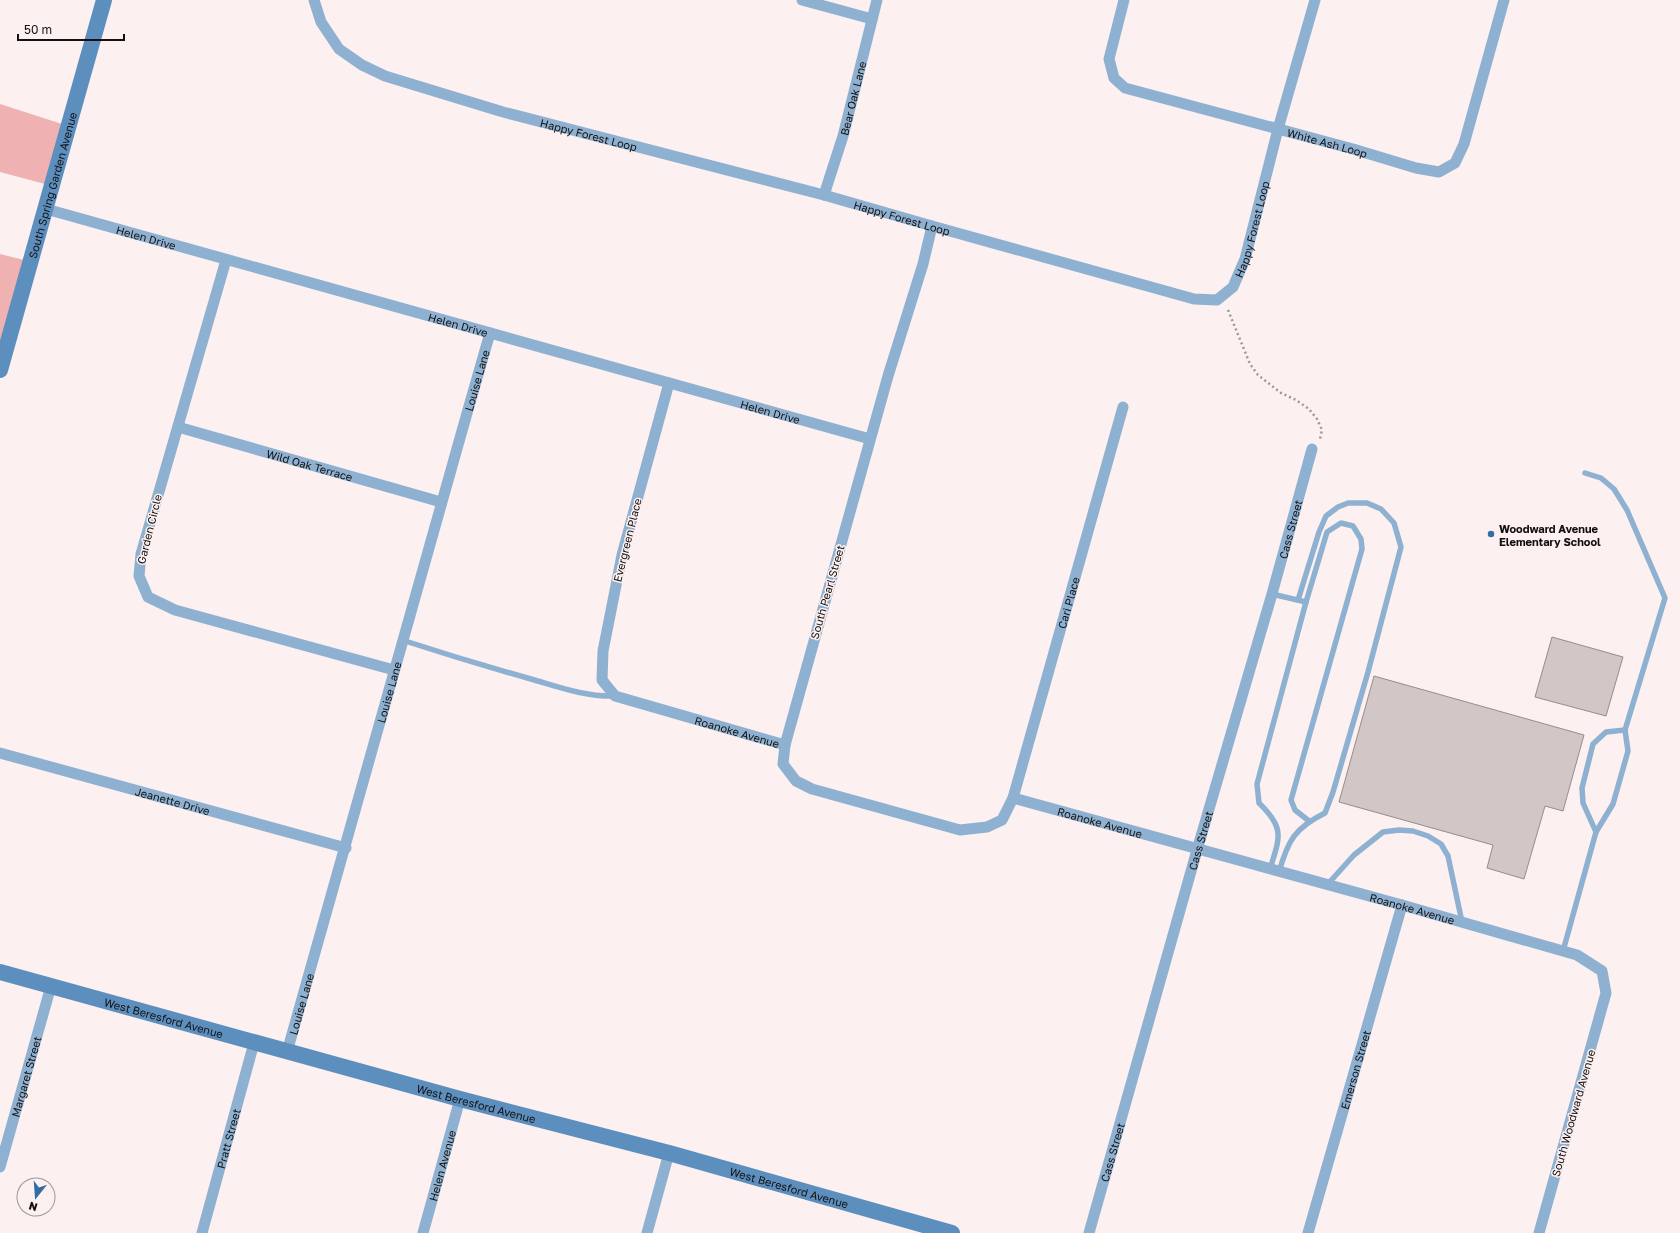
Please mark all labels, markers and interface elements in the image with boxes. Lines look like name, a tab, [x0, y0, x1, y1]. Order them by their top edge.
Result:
scale bar	[18, 16, 124, 42]
text: 50 m	[24, 22, 52, 37]
street label: Bear Oak Lane	[837, 60, 868, 137]
street label: South Spring Garden Avenue	[25, 111, 79, 260]
street label: Happy Forest Loop	[539, 115, 639, 153]
street label: White Ash Loop	[1286, 125, 1369, 160]
street label: Happy Forest Loop	[1231, 179, 1271, 279]
street label: Happy Forest Loop	[852, 197, 952, 237]
street label: Helen Drive	[115, 222, 177, 251]
street label: Helen Drive	[427, 310, 490, 339]
street label: Louise Lane	[462, 348, 491, 412]
street label: Helen Drive	[739, 397, 802, 426]
street label: Wild Oak Terrace	[265, 446, 354, 483]
street label: Garden Circle	[134, 493, 164, 565]
street label: Evergreen Place	[610, 497, 644, 583]
street label: Cass Street	[1276, 498, 1304, 560]
place label: Woodward Avenue Elementary School	[1499, 522, 1601, 548]
marker: Woodward Avenue Elementary School	[1486, 529, 1496, 539]
street label: South Pearl Street	[807, 544, 847, 640]
street label: Cari Place	[1055, 575, 1081, 630]
street label: Louise Lane	[374, 660, 403, 724]
street label: Roanoke Avenue	[693, 713, 781, 750]
street label: Jeanette Drive	[134, 784, 211, 817]
street label: Roanoke Avenue	[1056, 804, 1144, 840]
street label: Cass Street	[1185, 809, 1215, 871]
street label: Roanoke Avenue	[1368, 890, 1456, 926]
street label: Louise Lane	[286, 972, 316, 1036]
street label: West Beresford Avenue	[103, 995, 225, 1040]
street label: Emerson Street	[1337, 1029, 1372, 1111]
street label: Margaret Street	[8, 1035, 43, 1118]
street label: South Woodward Avenue	[1549, 1048, 1597, 1178]
street label: West Beresford Avenue	[415, 1081, 537, 1125]
street label: Pratt Street	[213, 1107, 242, 1170]
street label: Cass Street	[1097, 1121, 1126, 1183]
street label: Helen Avenue	[426, 1129, 458, 1202]
street label: West Beresford Avenue	[728, 1164, 850, 1210]
north arrow	[16, 1177, 56, 1217]
text: N	[27, 1200, 39, 1214]

